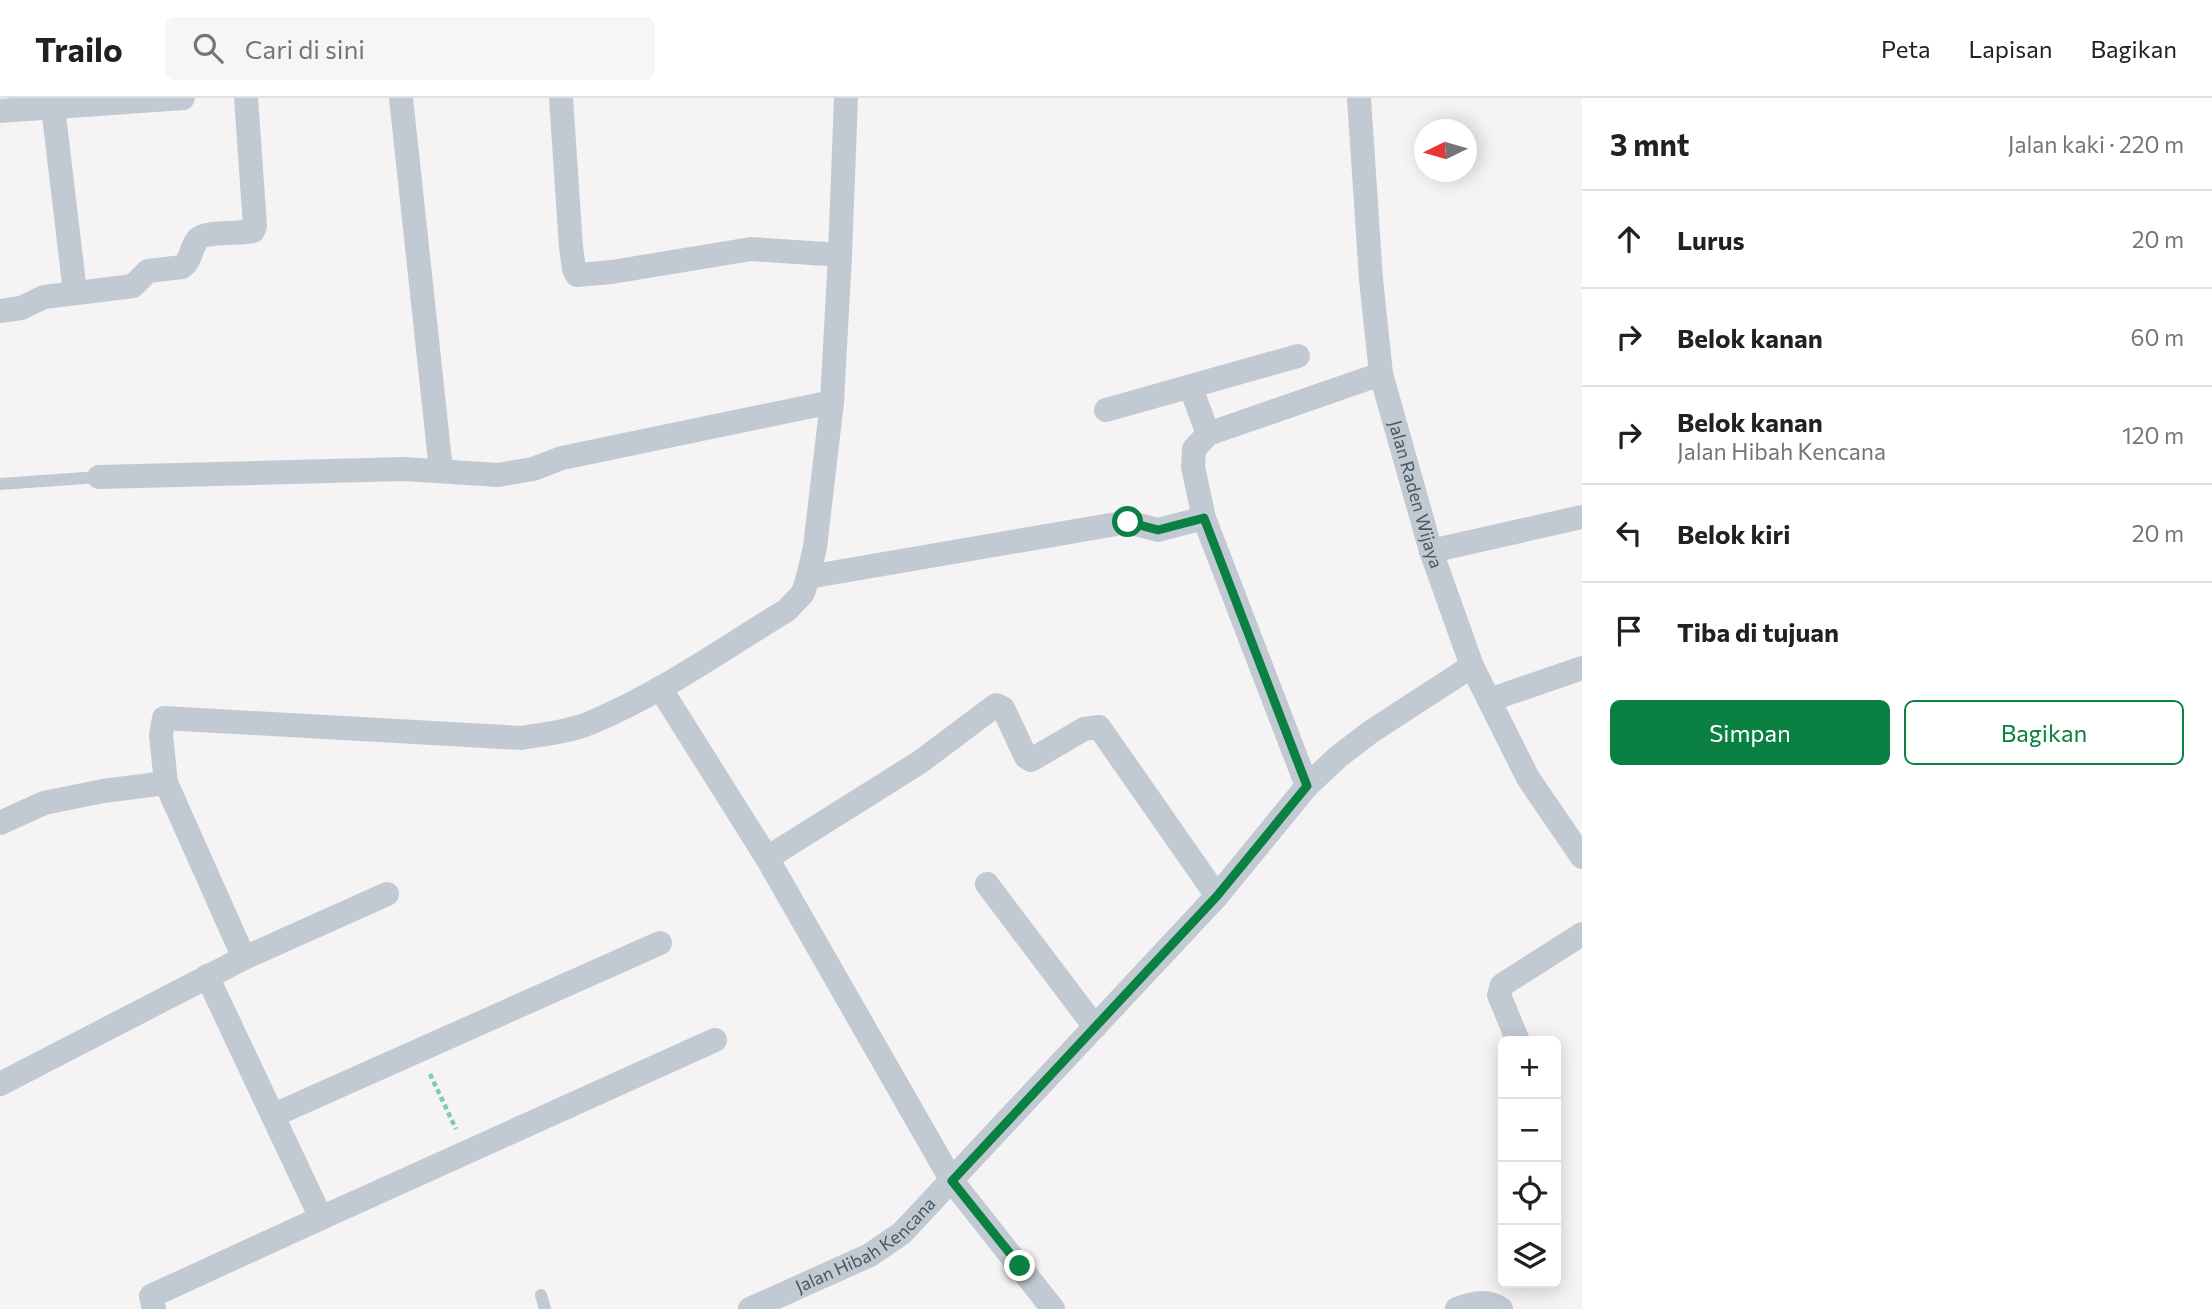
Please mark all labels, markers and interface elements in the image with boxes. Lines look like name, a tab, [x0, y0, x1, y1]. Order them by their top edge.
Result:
search box	[165, 17, 655, 80]
text: Trailo	[35, 28, 123, 69]
icon: search	[189, 29, 227, 67]
text: Cari di sini	[245, 33, 365, 64]
text: Peta	[1881, 34, 1931, 63]
text: Lapisan	[1969, 34, 2052, 63]
text: Bagikan	[2090, 34, 2177, 63]
north arrow	[1414, 119, 1477, 182]
text: 3 mnt	[1610, 125, 1689, 162]
text: Jalan kaki · 220 m	[2008, 130, 2184, 158]
icon: ahead	[1610, 220, 1648, 258]
text: Lurus	[1677, 224, 1745, 255]
text: 20 m	[2132, 225, 2184, 253]
icon: right	[1610, 318, 1648, 356]
text: Belok kanan	[1677, 322, 1823, 353]
text: 60 m	[2131, 323, 2184, 351]
text: Belok kanan	[1677, 406, 1823, 437]
icon: right	[1610, 416, 1648, 454]
street label: Jalan Raden Wijaya	[1385, 418, 1448, 571]
text: 120 m	[2122, 421, 2184, 449]
text: Jalan Hibah Kencana	[1677, 437, 1886, 465]
route start	[1112, 506, 1143, 537]
icon: left	[1610, 514, 1648, 552]
text: Belok kiri	[1677, 518, 1791, 549]
text: 20 m	[2132, 519, 2184, 547]
icon: arrive	[1610, 612, 1648, 650]
text: Tiba di tujuan	[1677, 616, 1839, 647]
button: Simpan	[1610, 700, 1890, 765]
button: Bagikan	[1904, 700, 2184, 765]
map controls	[1498, 1036, 1561, 1288]
button: +	[1498, 1036, 1561, 1099]
button: −	[1498, 1099, 1561, 1162]
button: locate	[1498, 1162, 1561, 1225]
street label: Jalan Hibah Kencana	[792, 1192, 940, 1297]
button: layers	[1498, 1225, 1561, 1288]
route end	[1004, 1250, 1035, 1281]

